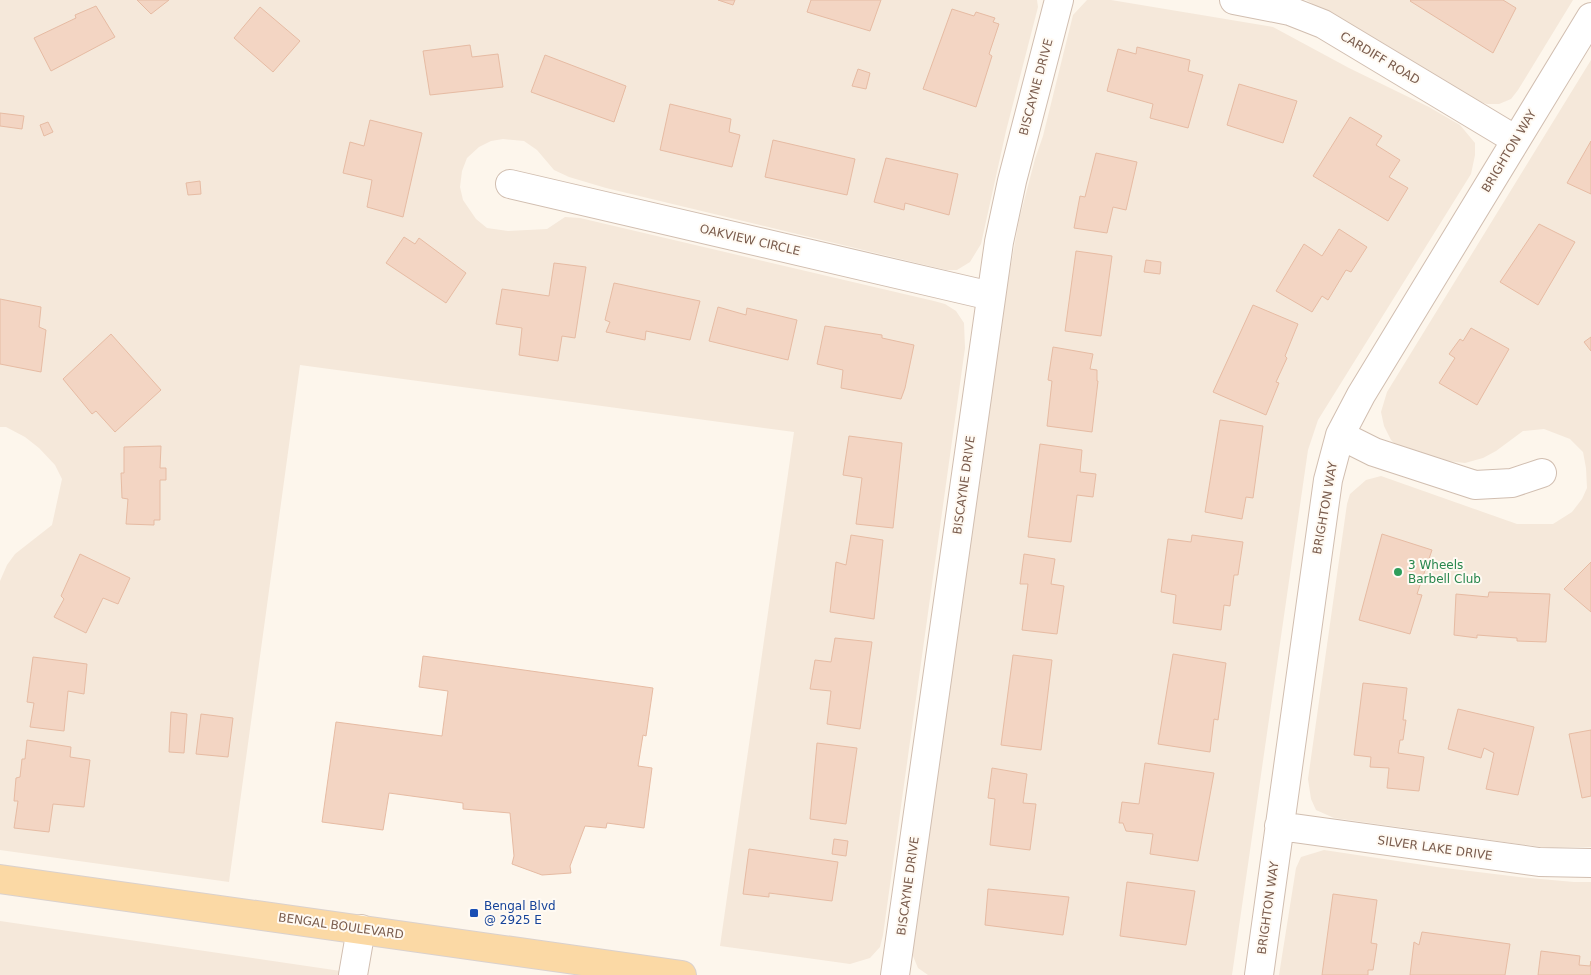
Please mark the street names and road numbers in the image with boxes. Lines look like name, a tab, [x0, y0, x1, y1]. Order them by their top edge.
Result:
street label: CARDIFF ROAD	[1338, 29, 1422, 87]
street label: BISCAYNE DRIVE	[1016, 37, 1056, 137]
street label: BRIGHTON WAY	[1479, 107, 1540, 195]
street label: OAKVIEW CIRCLE	[698, 222, 802, 258]
street label: BISCAYNE DRIVE	[950, 435, 978, 535]
street label: BRIGHTON WAY	[1310, 460, 1340, 555]
street label: SILVER LAKE DRIVE	[1377, 833, 1493, 863]
street label: BISCAYNE DRIVE	[894, 836, 922, 936]
street label: BRIGHTON WAY	[1255, 860, 1282, 955]
street label: BENGAL BOULEVARD	[277, 910, 405, 942]

